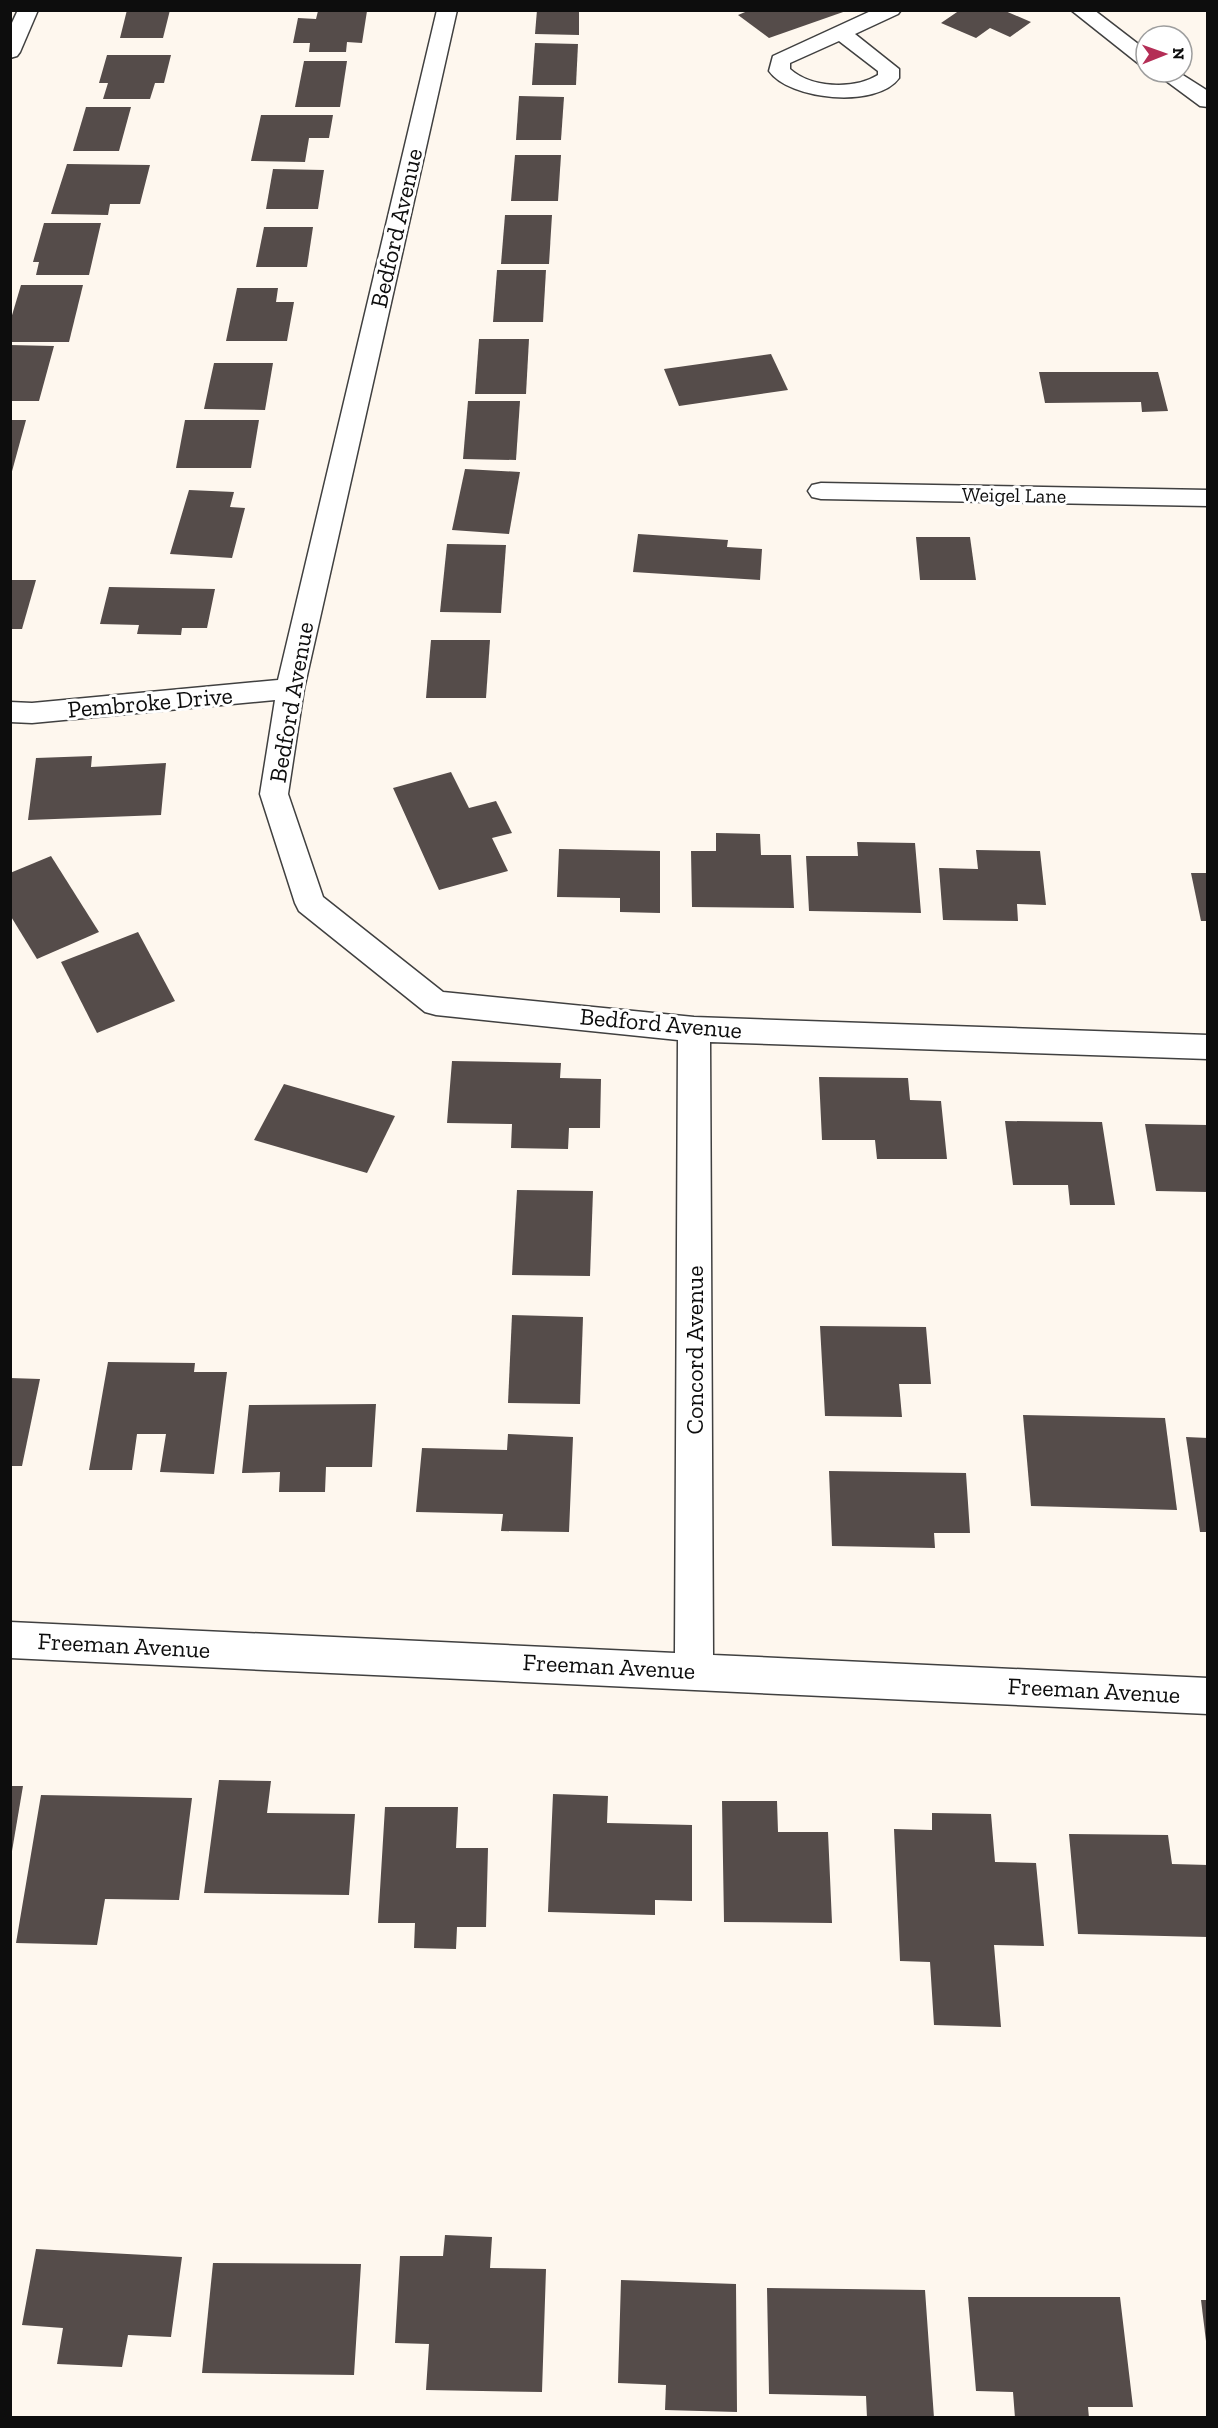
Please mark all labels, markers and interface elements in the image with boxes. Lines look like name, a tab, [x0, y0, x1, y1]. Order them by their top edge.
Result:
north arrow	[1134, 24, 1194, 84]
text: N	[1169, 47, 1188, 60]
street label: Bedford Avenue	[364, 145, 428, 311]
street label: Weigel Lane	[962, 482, 1066, 508]
street label: Bedford Avenue	[263, 619, 319, 785]
street label: Pembroke Drive	[66, 680, 234, 724]
street label: Bedford Avenue	[579, 1001, 743, 1045]
street label: Concord Avenue	[680, 1266, 709, 1434]
street label: Freeman Avenue	[37, 1626, 211, 1664]
street label: Freeman Avenue	[522, 1647, 696, 1685]
street label: Freeman Avenue	[1007, 1671, 1181, 1709]

